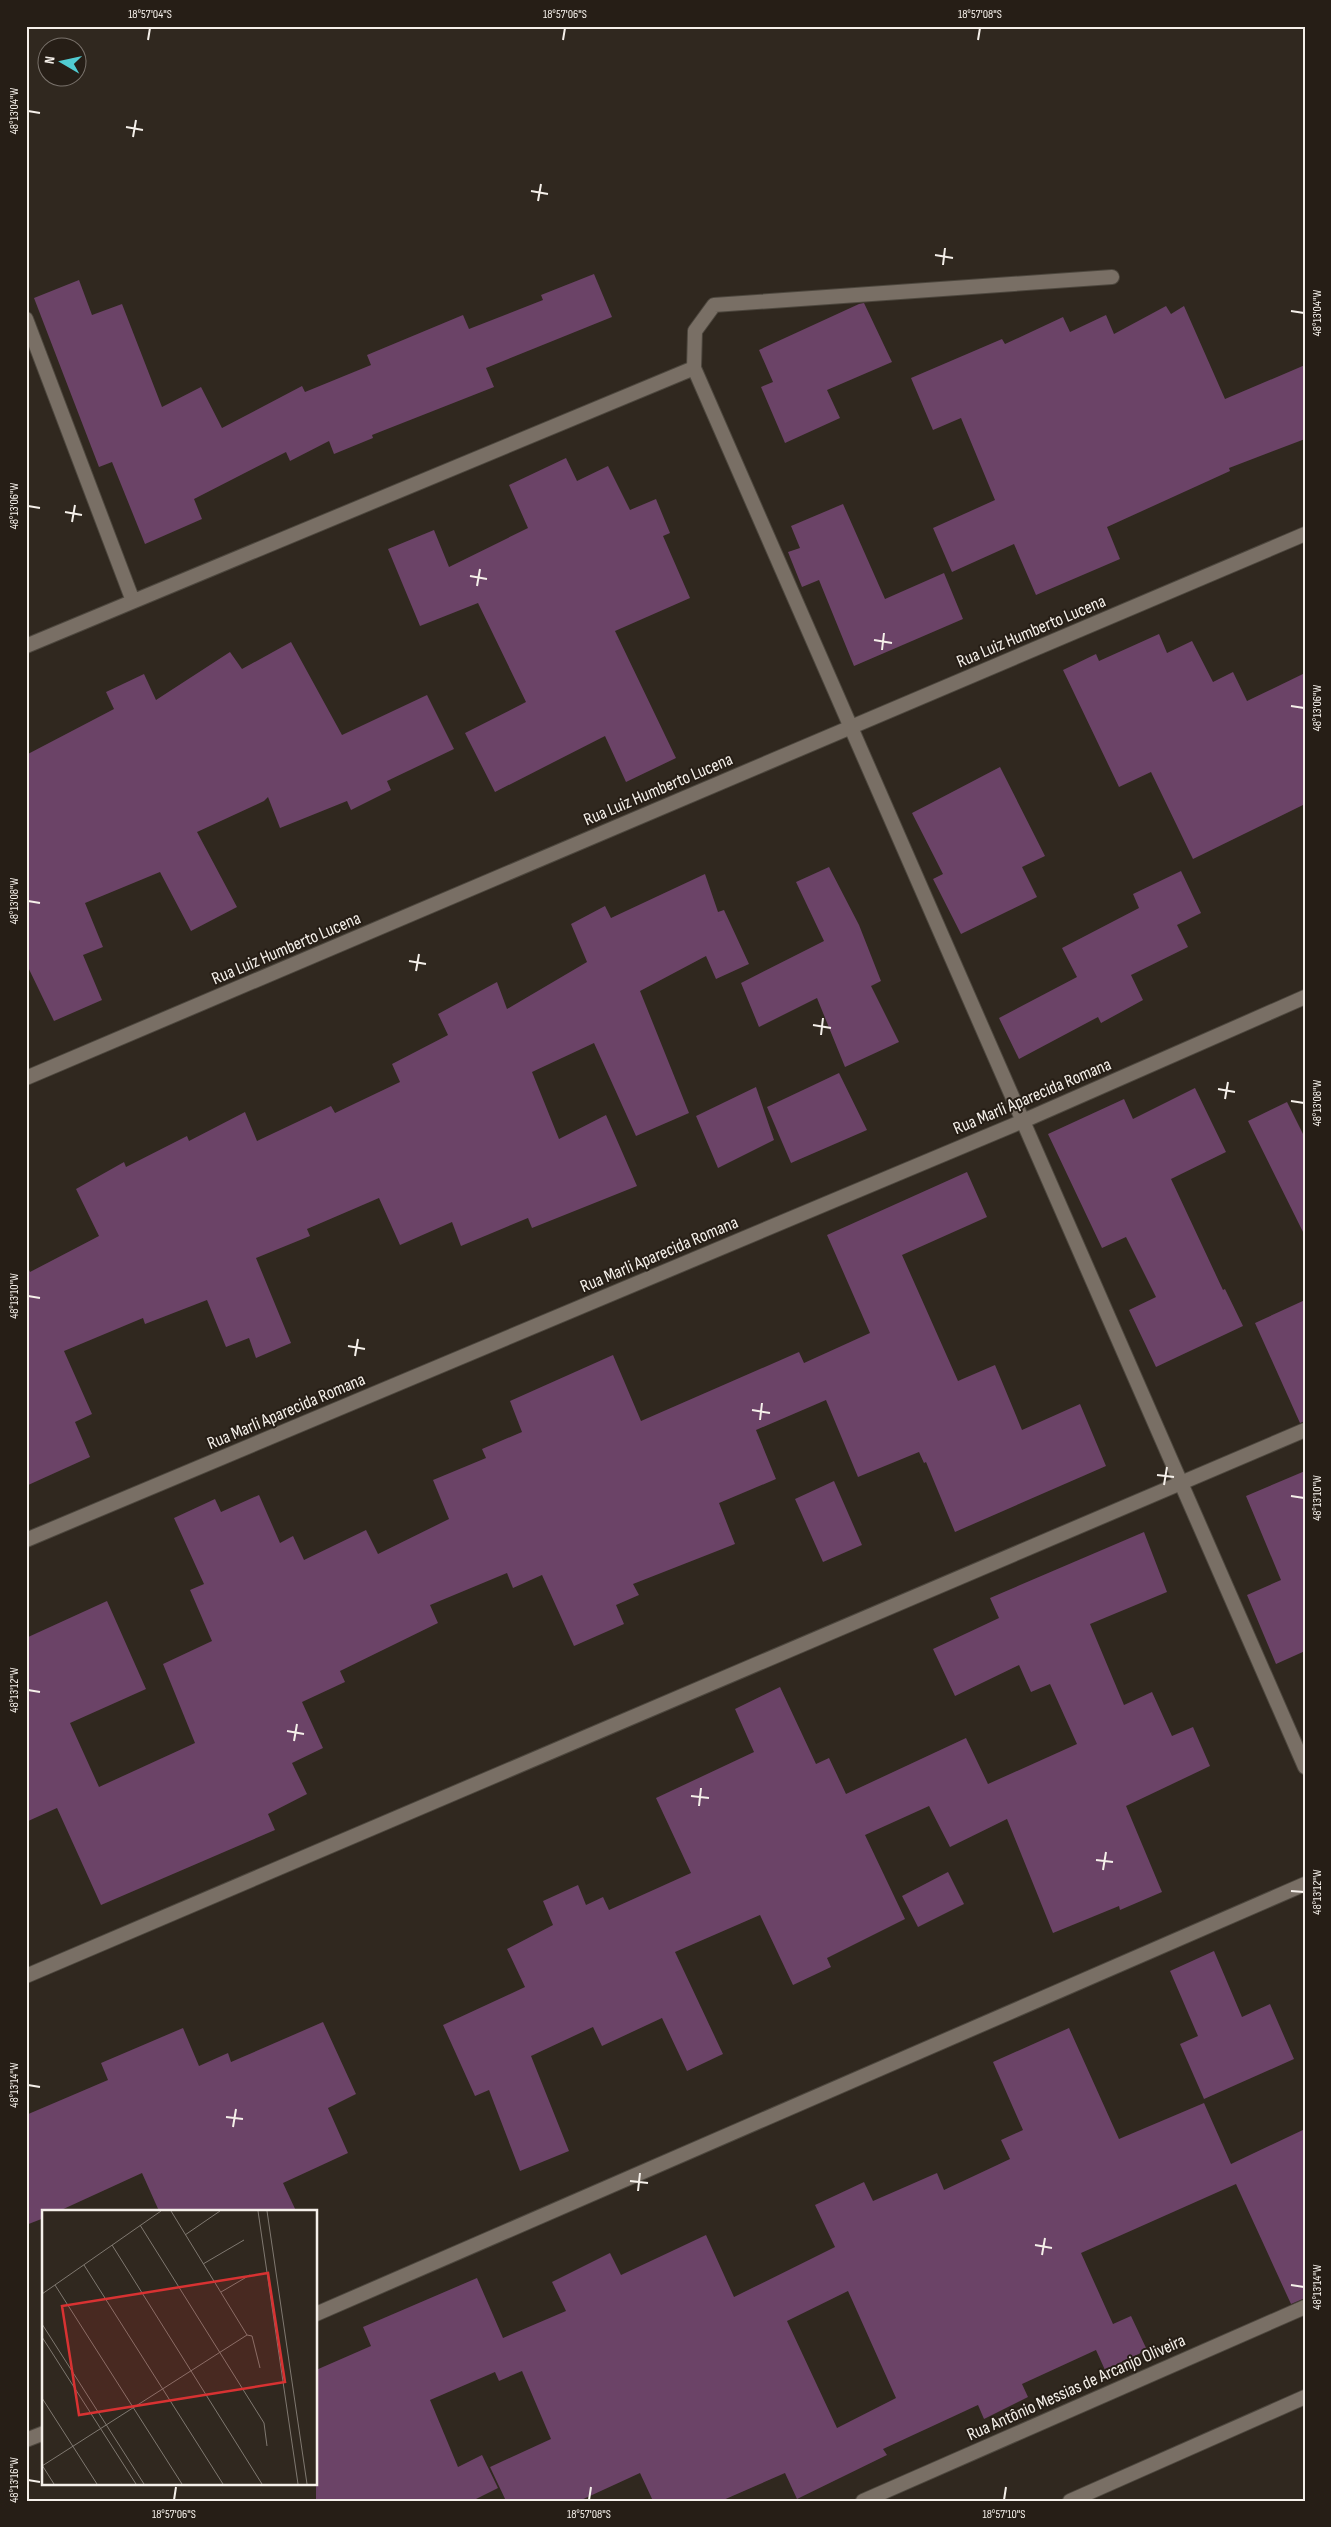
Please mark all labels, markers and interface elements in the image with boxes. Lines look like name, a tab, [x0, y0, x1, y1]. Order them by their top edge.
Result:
text: 18°57'04"S	[128, 7, 172, 22]
text: 18°57'06"S	[543, 7, 587, 22]
text: 18°57'08"S	[958, 7, 1002, 22]
north arrow	[38, 38, 88, 88]
text: N	[41, 55, 59, 65]
text: 48°13'04"W	[7, 88, 22, 134]
text: 48°13'04"W	[1310, 290, 1325, 336]
text: 48°13'06"W	[7, 482, 22, 529]
street label: Rua Luiz Humberto Lucena	[954, 591, 1109, 672]
text: 48°13'06"W	[1310, 684, 1325, 731]
street label: Rua Luiz Humberto Lucena	[581, 749, 736, 830]
text: 48°13'08"W	[7, 878, 22, 924]
street label: Rua Luiz Humberto Lucena	[209, 908, 364, 989]
street label: Rua Marli Aparecida Romana	[950, 1054, 1114, 1139]
text: 48°13'08"W	[1310, 1080, 1325, 1126]
street label: Rua Marli Aparecida Romana	[577, 1212, 741, 1297]
text: 48°13'10"W	[7, 1273, 22, 1319]
street label: Rua Marli Aparecida Romana	[204, 1369, 368, 1454]
text: 48°13'10"W	[1310, 1475, 1325, 1521]
text: 48°13'12"W	[7, 1667, 22, 1713]
text: 48°13'12"W	[1310, 1869, 1325, 1915]
text: 48°13'14"W	[7, 2062, 22, 2108]
inset map	[42, 2210, 318, 2484]
text: 48°13'14"W	[1310, 2264, 1325, 2310]
street label: Rua Antônio Messias de Arcanjo Oliveira	[964, 2330, 1189, 2445]
text: 48°13'16"W	[7, 2457, 22, 2503]
text: 18°57'06"S	[152, 2507, 196, 2522]
text: 18°57'08"S	[567, 2507, 611, 2522]
text: 18°57'10"S	[983, 2507, 1025, 2522]

